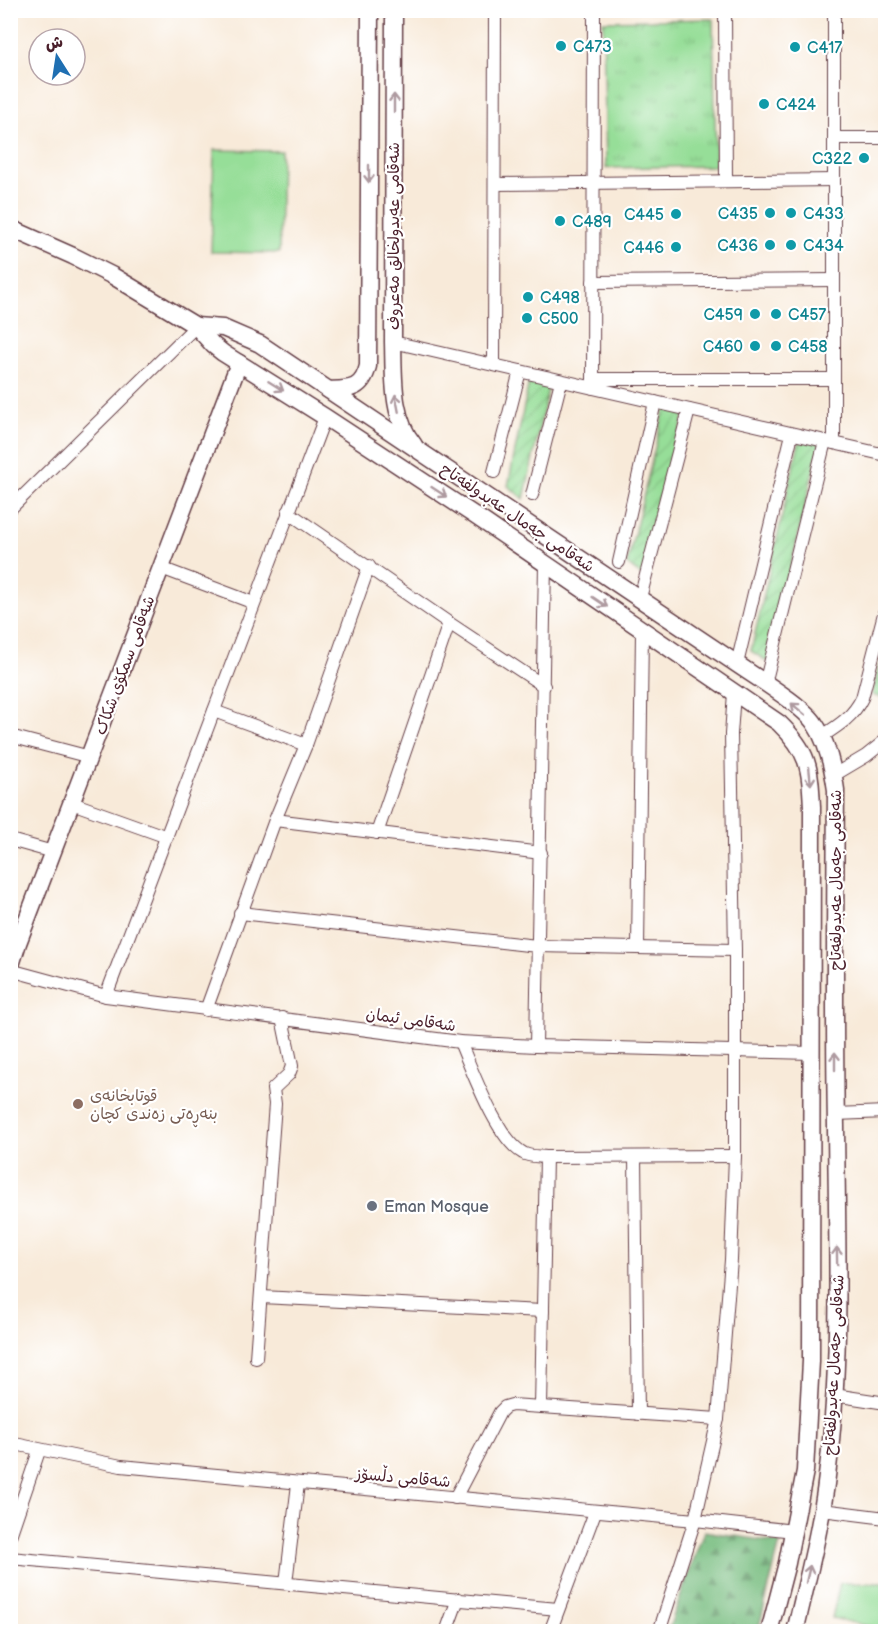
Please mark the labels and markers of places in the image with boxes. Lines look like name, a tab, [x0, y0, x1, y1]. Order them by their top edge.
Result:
place label: C473	[573, 38, 612, 57]
marker: C473	[554, 39, 568, 53]
place label: C417	[807, 39, 842, 58]
marker: C417	[788, 40, 802, 54]
place label: C424	[776, 96, 816, 115]
marker: C424	[757, 97, 771, 111]
place label: C322	[812, 150, 853, 169]
marker: C322	[857, 151, 871, 165]
place label: C435	[718, 205, 758, 224]
place label: C433	[803, 205, 844, 224]
place label: C445	[624, 206, 664, 225]
marker: C435	[763, 206, 777, 220]
marker: C433	[784, 206, 798, 220]
marker: C445	[669, 207, 683, 221]
place label: C489	[572, 213, 612, 232]
marker: C489	[553, 214, 567, 228]
place label: C436	[717, 237, 758, 256]
place label: C434	[803, 237, 844, 256]
marker: C436	[763, 238, 777, 252]
marker: C434	[784, 238, 798, 252]
place label: C446	[623, 239, 664, 258]
marker: C446	[669, 240, 683, 254]
place label: C498	[540, 289, 580, 308]
marker: C498	[521, 290, 535, 304]
place label: C459	[703, 306, 743, 325]
place label: C457	[788, 306, 826, 325]
marker: C459	[748, 307, 762, 321]
marker: C457	[769, 307, 783, 321]
place label: C500	[539, 310, 578, 329]
marker: C500	[520, 311, 534, 325]
place label: C460	[703, 338, 743, 357]
place label: C458	[788, 338, 828, 357]
marker: C460	[748, 339, 762, 353]
marker: C458	[769, 339, 783, 353]
place label: قوتابخانەی بنەڕەتی زەندی کچان	[90, 1087, 218, 1128]
marker: قوتابخانەی بنەڕەتی زەندی کچان	[71, 1097, 85, 1111]
place label: Eman Mosque	[384, 1198, 489, 1217]
marker: Eman Mosque	[365, 1199, 379, 1213]

